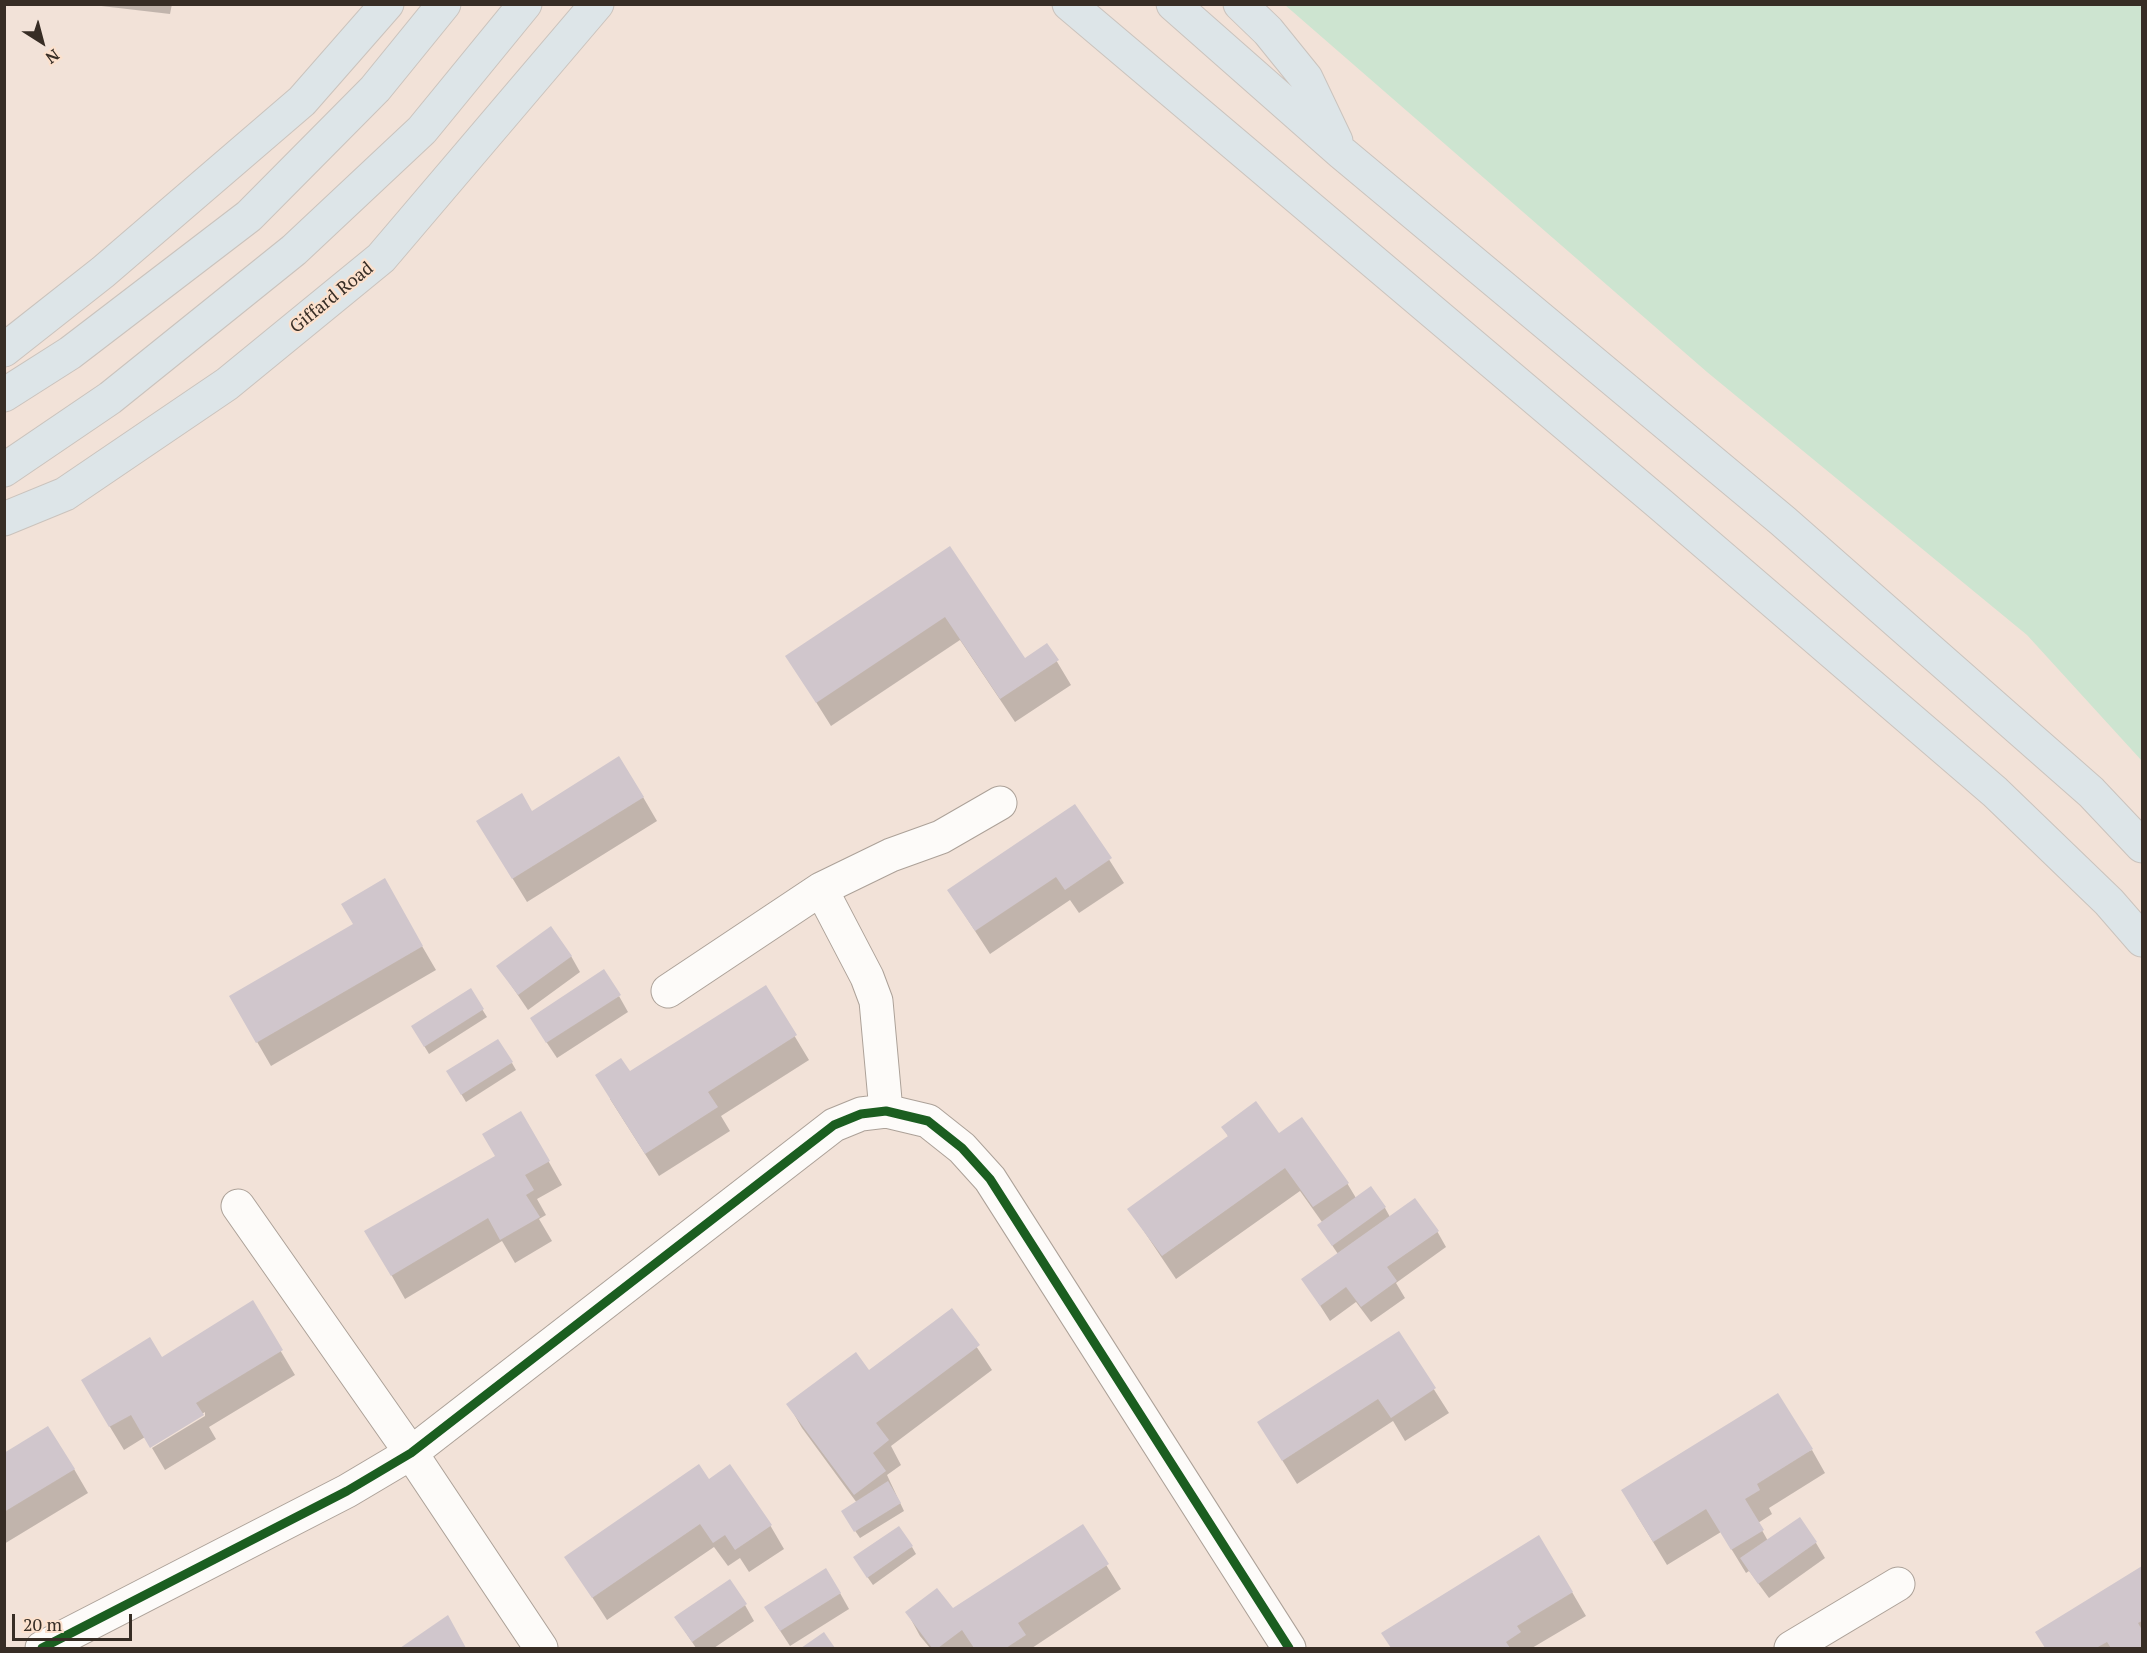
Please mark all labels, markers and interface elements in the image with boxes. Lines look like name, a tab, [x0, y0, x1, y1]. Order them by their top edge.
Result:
north arrow	[12, 12, 72, 72]
text: N	[41, 44, 64, 69]
street label: Giffard Road	[286, 258, 378, 338]
scale bar	[15, 1602, 135, 1640]
text: 20 m	[23, 1612, 62, 1636]

